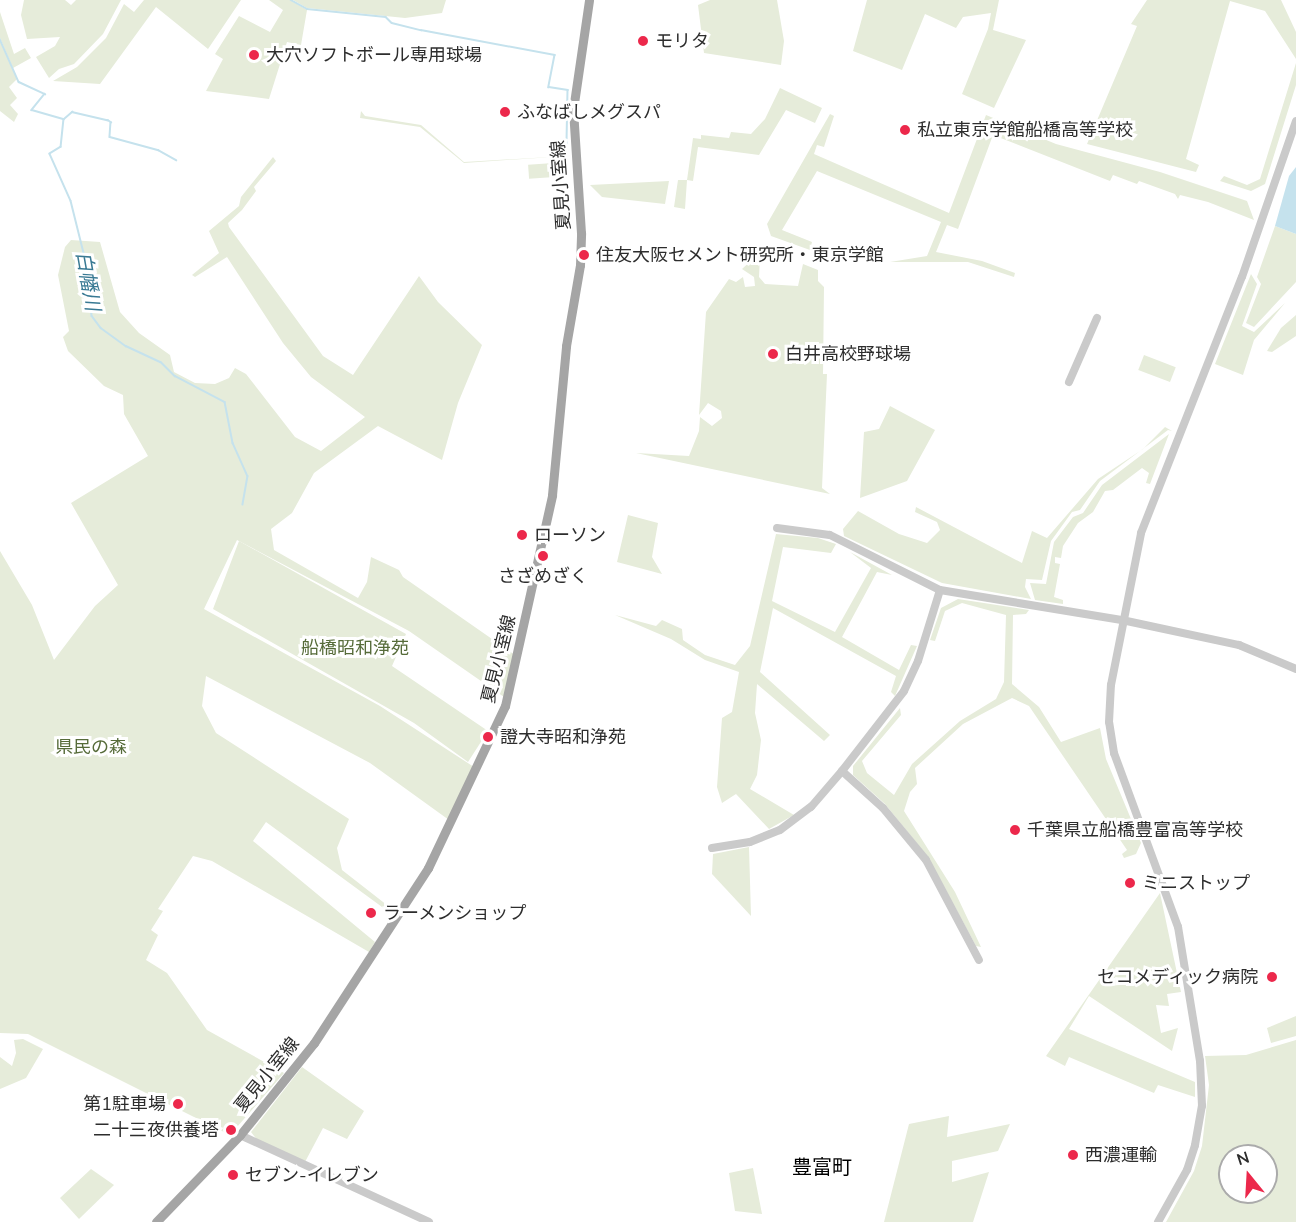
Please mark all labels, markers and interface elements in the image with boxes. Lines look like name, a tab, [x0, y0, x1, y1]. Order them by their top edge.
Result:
place label: モリタ	[655, 30, 709, 52]
marker: モリタ	[636, 34, 650, 48]
place label: 大穴ソフトボール専用球場	[266, 44, 482, 66]
marker: 大穴ソフトボール専用球場	[247, 48, 261, 62]
place label: ふなばしメグスパ	[517, 101, 661, 123]
marker: ふなばしメグスパ	[498, 105, 512, 119]
place label: 私立東京学館船橋高等学校	[917, 119, 1133, 141]
marker: 私立東京学館船橋高等学校	[898, 123, 912, 137]
street label: 夏見小室線	[547, 139, 575, 231]
place label: 住友大阪セメント研究所・東京学館	[596, 244, 884, 266]
marker: 住友大阪セメント研究所・東京学館	[577, 248, 591, 262]
water label: 白幡川	[71, 249, 105, 313]
place label: 白井高校野球場	[785, 343, 911, 365]
marker: 白井高校野球場	[766, 347, 780, 361]
place label: ローソン	[534, 524, 606, 546]
marker: ローソン	[515, 528, 529, 542]
marker: さざめざく	[536, 549, 550, 563]
place label: さざめざく	[498, 565, 588, 587]
street label: 夏見小室線	[478, 613, 520, 705]
park label: 船橋昭和浄苑	[301, 637, 409, 659]
place label: 證大寺昭和浄苑	[500, 726, 626, 748]
marker: 證大寺昭和浄苑	[481, 730, 495, 744]
park label: 県民の森	[55, 736, 127, 758]
place label: 千葉県立船橋豊富高等学校	[1027, 819, 1243, 841]
marker: 千葉県立船橋豊富高等学校	[1008, 823, 1022, 837]
place label: ミニストップ	[1142, 872, 1250, 894]
marker: ミニストップ	[1123, 876, 1137, 890]
place label: ラーメンショップ	[383, 902, 527, 924]
marker: ラーメンショップ	[364, 906, 378, 920]
place label: セコメディック病院	[1096, 966, 1258, 988]
marker: セコメディック病院	[1263, 968, 1281, 986]
street label: 夏見小室線	[230, 1033, 304, 1117]
place label: 第1駐車場	[83, 1093, 166, 1115]
marker: 第1駐車場	[171, 1097, 185, 1111]
place label: 二十三夜供養塔	[93, 1119, 219, 1141]
marker: 二十三夜供養塔	[224, 1123, 238, 1137]
place label: 西濃運輸	[1085, 1144, 1157, 1166]
north arrow	[1218, 1144, 1278, 1204]
text: N	[1234, 1146, 1252, 1171]
marker: 西濃運輸	[1066, 1148, 1080, 1162]
district label: 豊富町	[792, 1155, 852, 1179]
place label: セブン-イレブン	[245, 1164, 379, 1186]
marker: セブン-イレブン	[226, 1168, 240, 1182]

